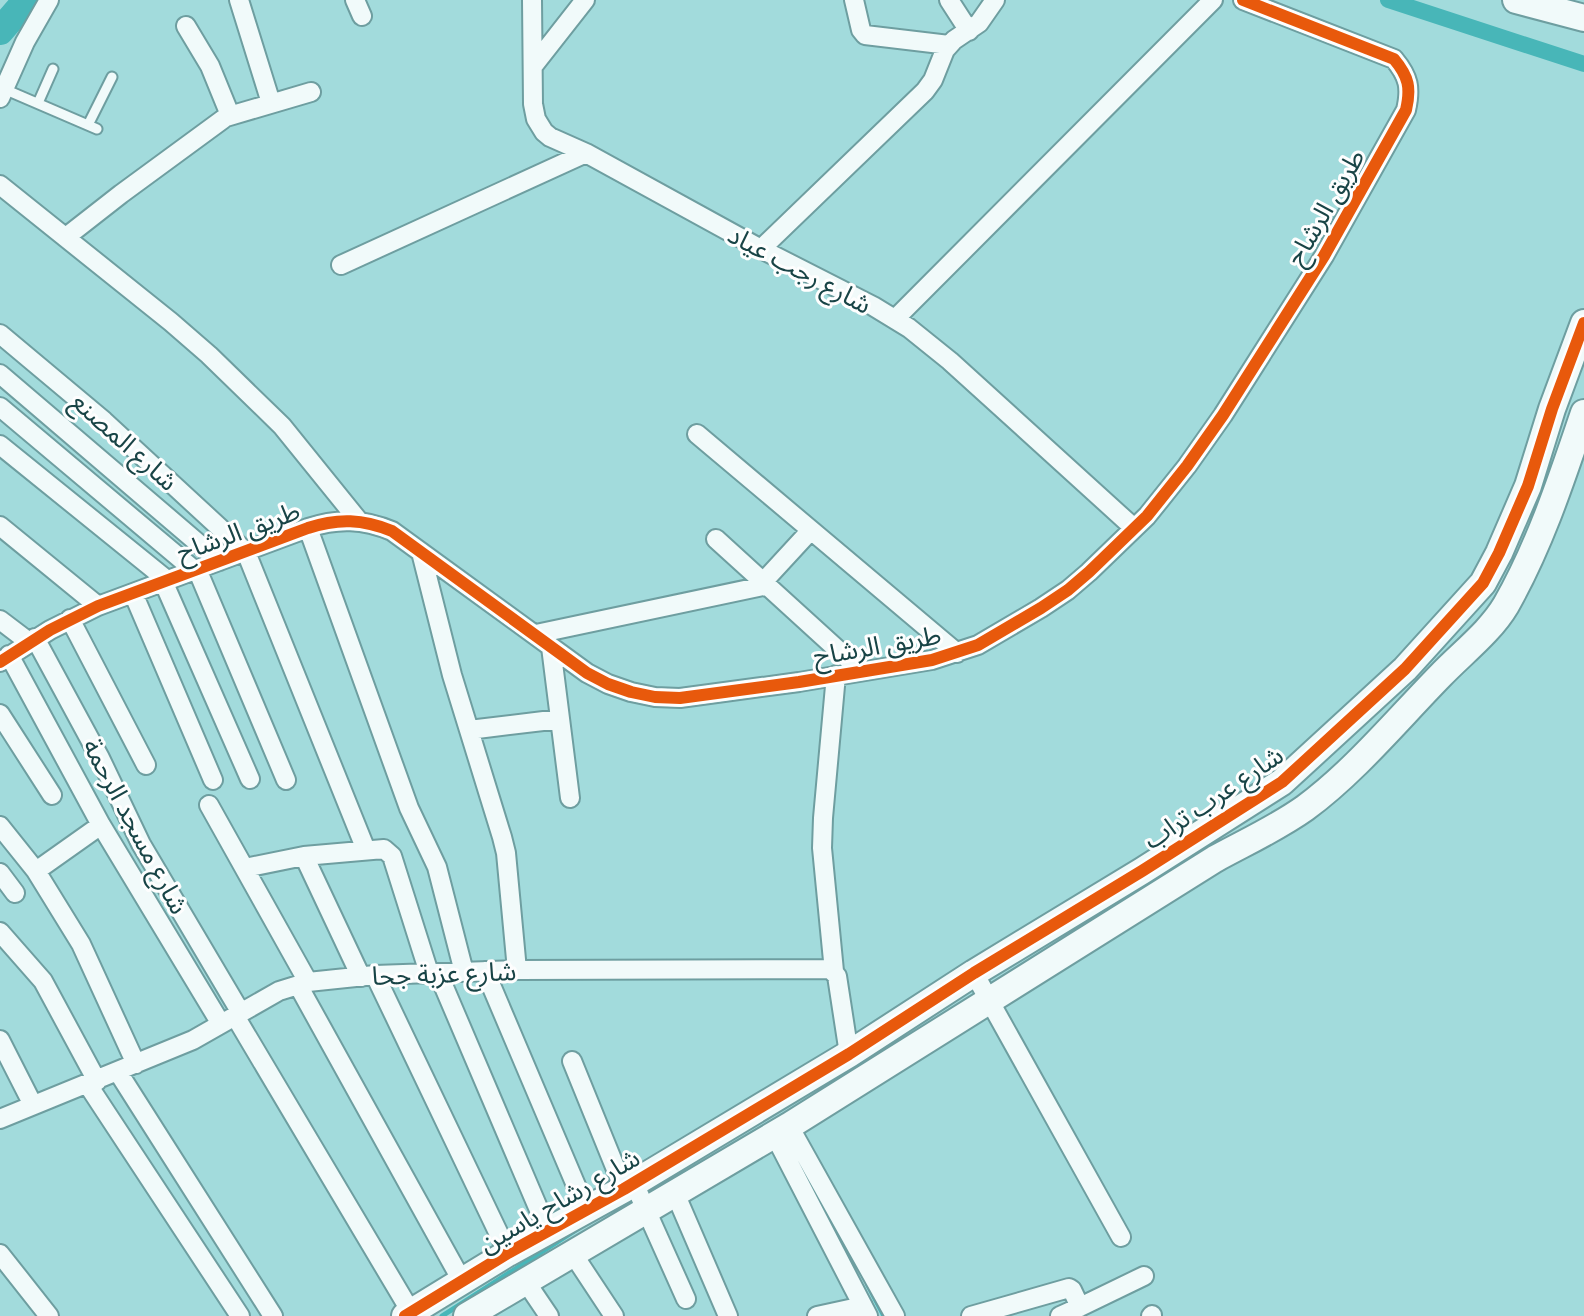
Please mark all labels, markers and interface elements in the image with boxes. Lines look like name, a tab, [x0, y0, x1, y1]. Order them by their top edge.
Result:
street label: طريق الرشاح	[1278, 143, 1374, 273]
street label: شارع رجب عياد	[721, 217, 877, 323]
street label: شارع المصنع	[62, 385, 185, 500]
street label: طريق الرشاح	[172, 493, 305, 571]
street label: طريق الرشاح	[811, 618, 944, 675]
street label: شارع مسجد الرحمة	[73, 732, 196, 921]
street label: شارع عرب تراب	[1137, 738, 1291, 858]
street label: شارع عزبة جحا	[371, 954, 517, 995]
street label: شارع رشاح ياسين	[472, 1141, 647, 1262]

